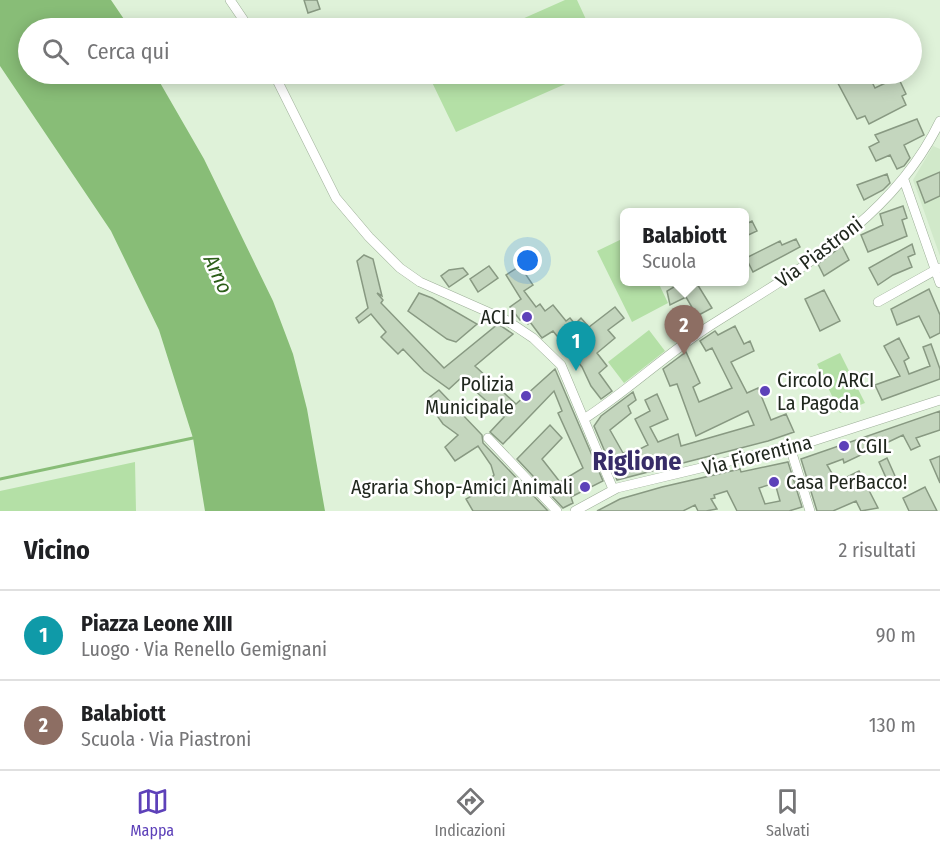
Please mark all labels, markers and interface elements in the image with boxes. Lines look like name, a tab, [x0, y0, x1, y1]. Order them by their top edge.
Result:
search box	[18, 18, 922, 84]
icon: search	[39, 35, 72, 68]
text: Cerca qui	[87, 38, 170, 65]
popup	[620, 208, 749, 286]
street label: Via Piastroni	[771, 212, 867, 292]
text: Balabiott	[642, 222, 727, 249]
your location	[513, 246, 542, 275]
water label: Arno	[197, 249, 238, 298]
text: Scuola	[642, 249, 696, 273]
place label: ACLI	[480, 305, 515, 329]
pin: 2	[664, 306, 704, 355]
marker: ACLI	[520, 310, 534, 324]
pin: 1	[556, 322, 596, 371]
place label: Circolo ARCI La Pagoda	[777, 368, 874, 415]
place label: Polizia Municipale	[425, 372, 514, 419]
marker: Circolo ARCI La Pagoda	[758, 384, 772, 398]
marker: Polizia Municipale	[519, 389, 533, 403]
street label: Via Fiorentina	[700, 430, 814, 480]
place label: CGIL	[856, 434, 891, 458]
marker: CGIL	[837, 439, 851, 453]
district label: Riglione	[593, 446, 681, 477]
place label: Casa PerBacco!	[786, 470, 907, 494]
place label: Agraria Shop-Amici Animali	[351, 475, 573, 499]
marker: Casa PerBacco!	[767, 475, 781, 489]
marker: Agraria Shop-Amici Animali	[578, 480, 592, 494]
text: Vicino	[24, 535, 90, 566]
text: 2 risultati	[838, 538, 916, 562]
text: Piazza Leone XIII	[81, 610, 233, 637]
text: 1	[39, 623, 48, 647]
text: 90 m	[876, 623, 916, 647]
text: Luogo · Via Renello Gemignani	[81, 637, 327, 661]
text: Balabiott	[81, 700, 166, 727]
text: 2	[39, 713, 48, 737]
text: 130 m	[869, 713, 916, 737]
text: Scuola · Via Piastroni	[81, 727, 251, 751]
tab: Mappa	[130, 785, 174, 840]
tab: Indicazioni	[435, 785, 506, 840]
tab: Salvati	[766, 785, 810, 840]

